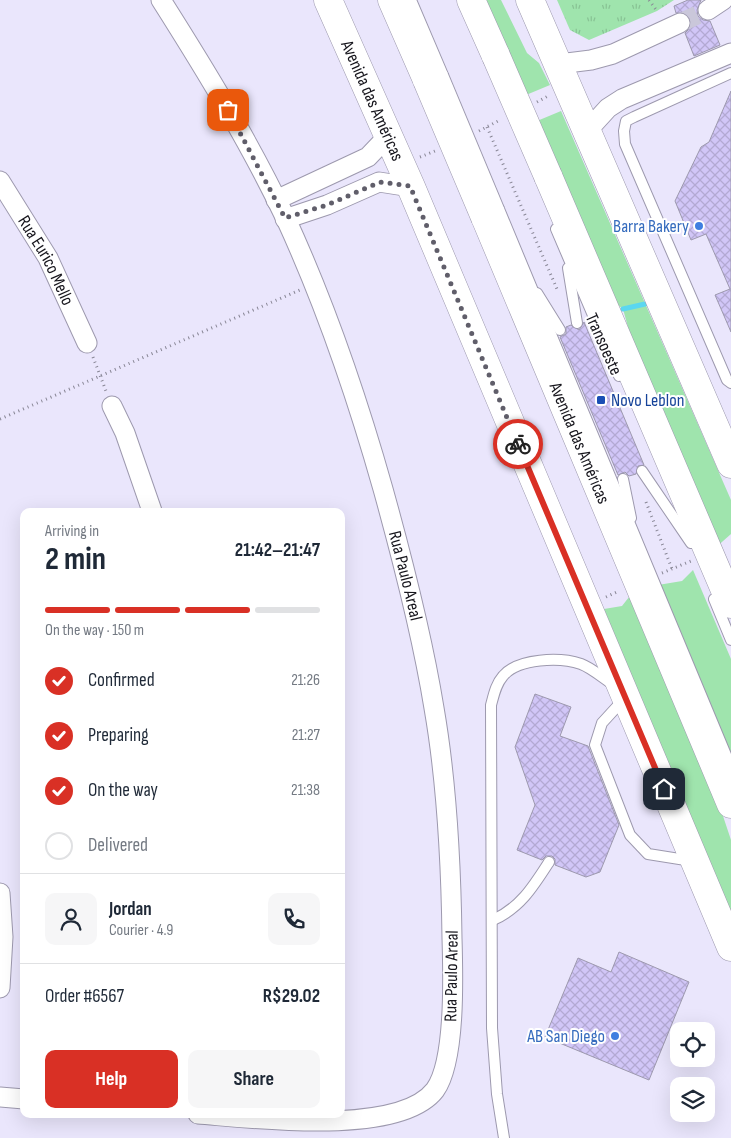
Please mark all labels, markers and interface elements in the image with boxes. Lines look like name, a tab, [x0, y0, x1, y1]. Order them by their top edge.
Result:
street label: Avenida das Américas	[336, 36, 408, 164]
pin	[207, 89, 249, 131]
icon: bag	[214, 96, 242, 124]
street label: Rua Eurico Mello	[13, 212, 78, 309]
place label: Barra Bakery	[613, 216, 689, 237]
marker: Barra Bakery	[693, 220, 705, 232]
street label: Transoeste	[581, 310, 626, 378]
street label: Avenida das Américas	[544, 378, 614, 507]
place label: Novo Leblon	[611, 390, 684, 411]
marker: Novo Leblon	[595, 394, 607, 406]
courier	[493, 419, 543, 469]
icon: bike	[504, 430, 532, 458]
text: Arriving in	[45, 522, 99, 541]
street label: Rua Paulo Areal	[384, 529, 426, 623]
text: 21:42–21:47	[235, 539, 320, 562]
text: 2 min	[45, 540, 106, 579]
text: On the way · 150 m	[45, 621, 144, 640]
icon: check	[45, 667, 73, 695]
text: Confirmed	[88, 669, 155, 692]
text: 21:26	[291, 671, 320, 690]
icon: check	[45, 722, 73, 750]
text: Preparing	[88, 724, 149, 747]
text: 21:27	[292, 726, 320, 745]
pin	[643, 768, 685, 810]
icon: home	[650, 775, 678, 803]
icon: check	[45, 777, 73, 805]
text: On the way	[88, 779, 158, 802]
text: 21:38	[291, 781, 320, 800]
text: Delivered	[88, 834, 148, 857]
button: person	[45, 893, 97, 945]
button: phone	[268, 893, 320, 945]
text: Jordan	[109, 898, 152, 921]
text: Courier · 4.9	[109, 921, 173, 940]
street label: Rua Paulo Areal	[440, 930, 463, 1022]
text: Order #6567	[45, 985, 124, 1008]
text: R$29.02	[263, 985, 320, 1008]
map controls	[670, 1022, 715, 1122]
button: locate	[670, 1022, 715, 1067]
place label: AB San Diego	[526, 1026, 605, 1047]
marker: AB San Diego	[609, 1030, 621, 1042]
button: Help	[45, 1050, 178, 1108]
button: Share	[188, 1050, 320, 1108]
button: layers	[670, 1077, 715, 1122]

